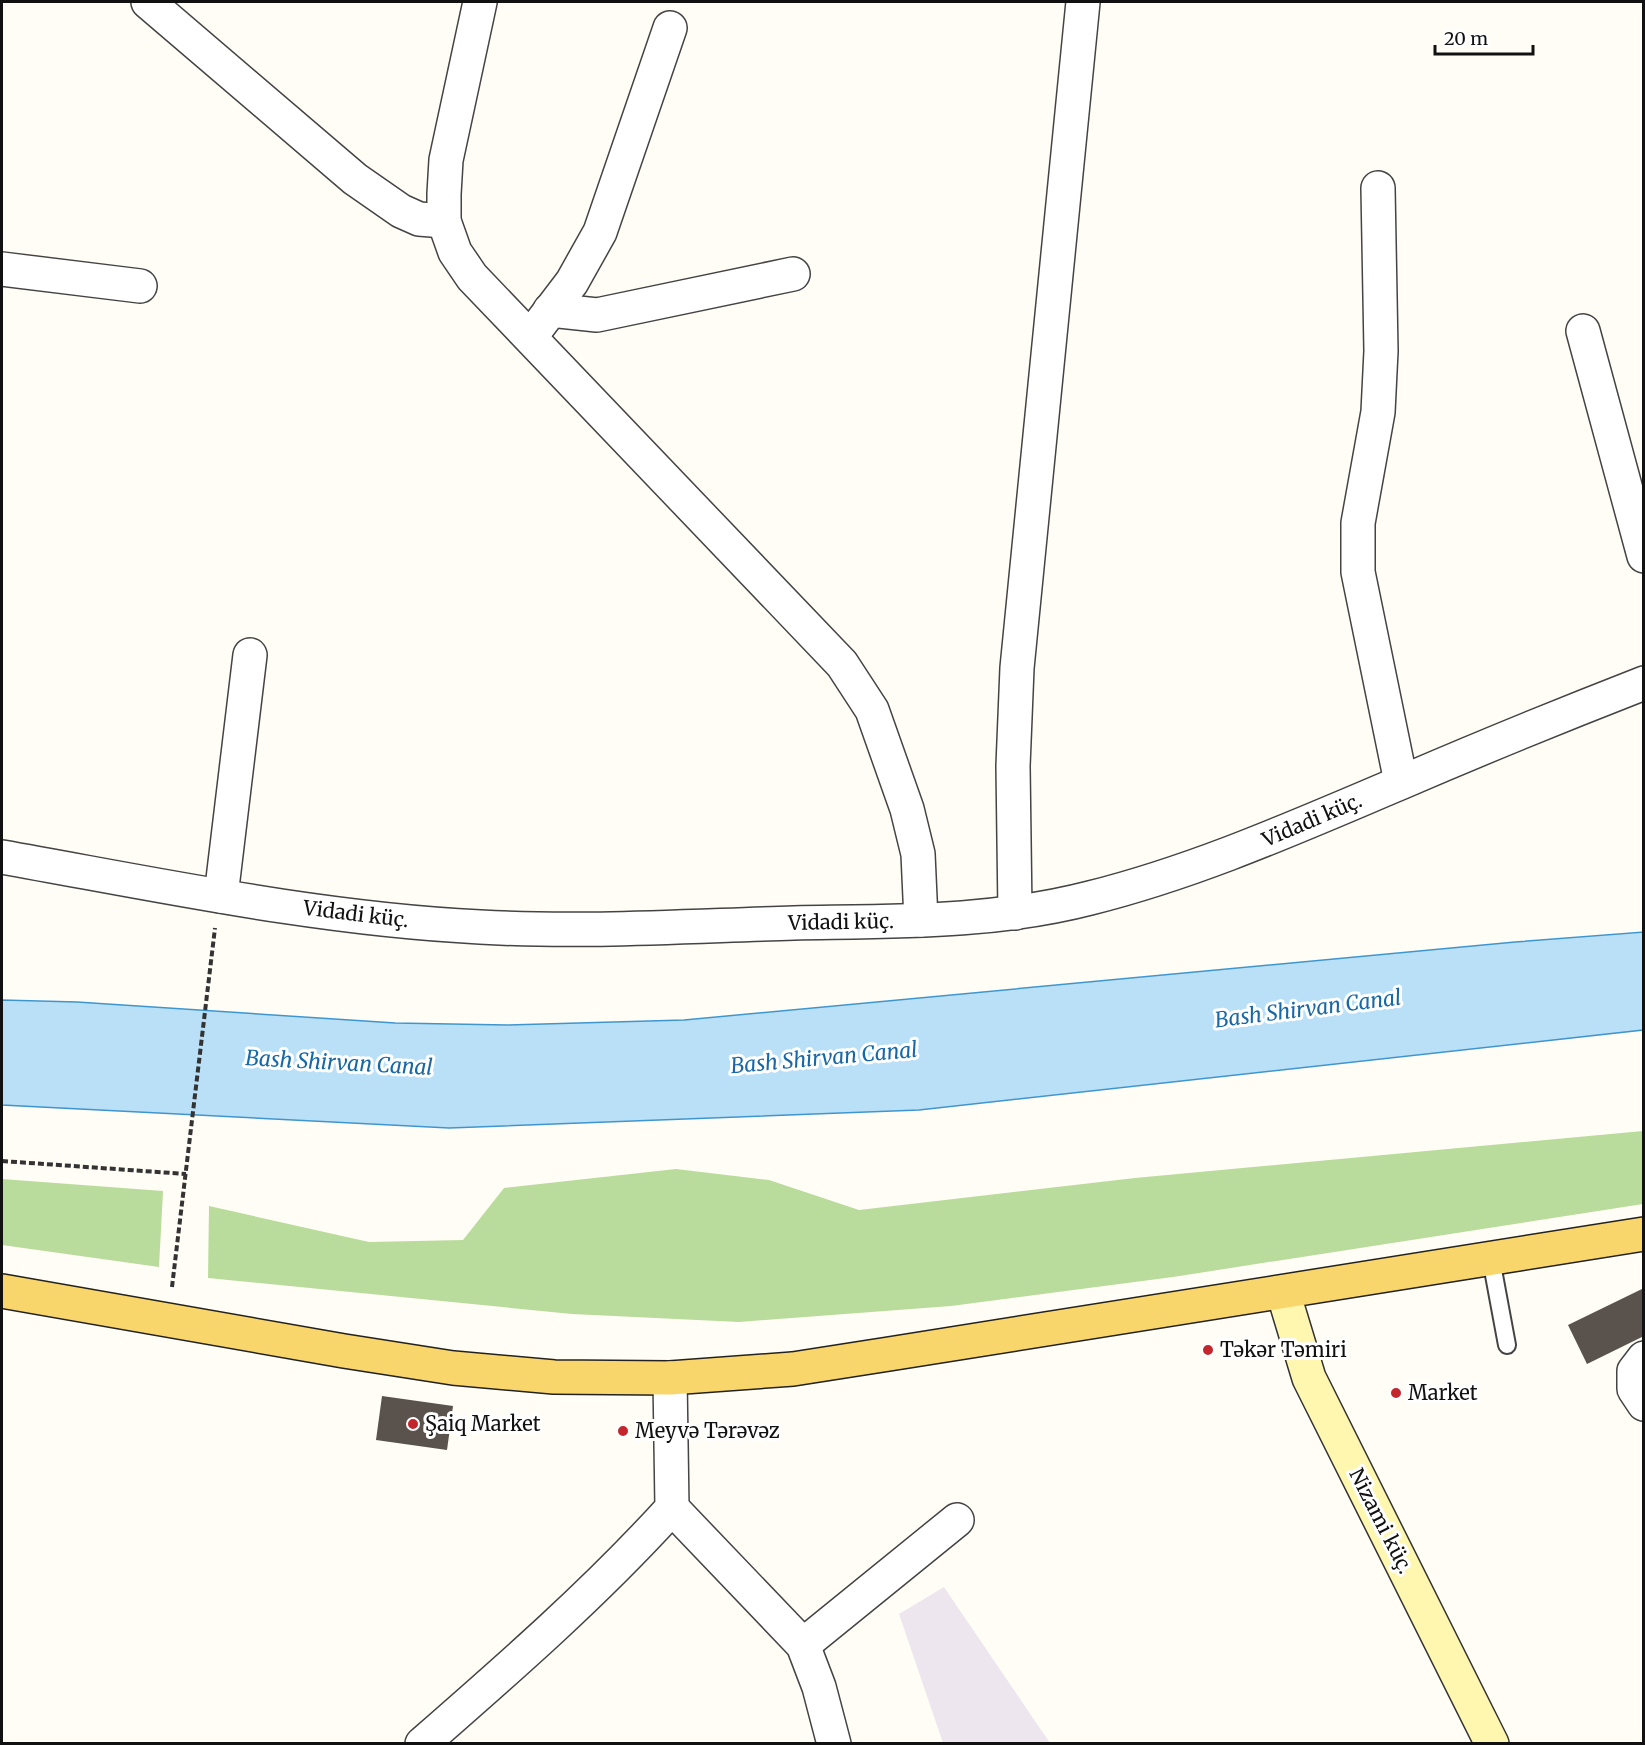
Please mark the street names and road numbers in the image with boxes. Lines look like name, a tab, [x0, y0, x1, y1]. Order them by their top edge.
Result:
street label: Vidadi küç.	[1257, 787, 1365, 852]
street label: Vidadi küç.	[301, 895, 410, 932]
street label: Vidadi küç.	[787, 908, 894, 935]
street label: Nizami küç.	[1344, 1464, 1419, 1578]

